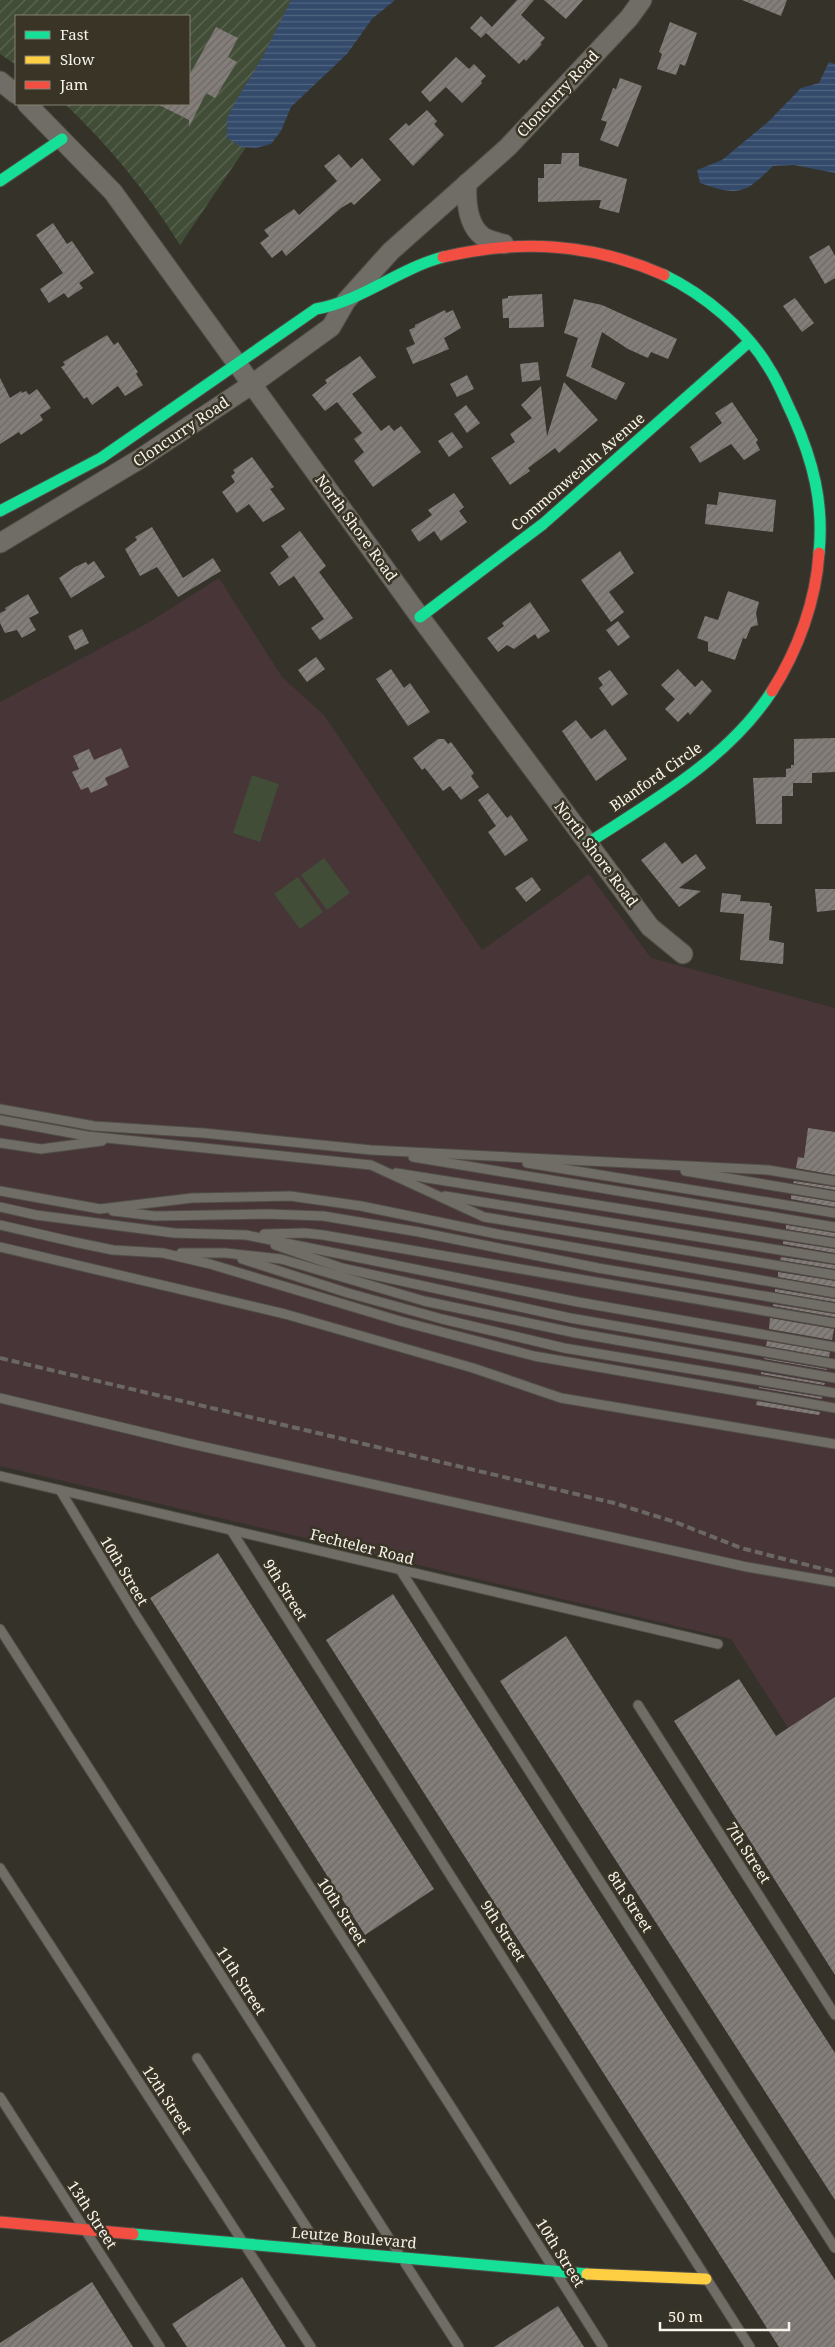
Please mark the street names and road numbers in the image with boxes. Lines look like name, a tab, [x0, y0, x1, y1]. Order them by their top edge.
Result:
street label: Cloncurry Road	[512, 46, 603, 141]
street label: Cloncurry Road	[129, 392, 232, 471]
street label: Commonwealth Avenue	[506, 408, 648, 535]
street label: North Shore Road	[311, 470, 402, 585]
street label: Blanford Circle	[605, 737, 705, 815]
street label: North Shore Road	[550, 797, 643, 910]
street label: Fechteler Road	[308, 1523, 416, 1569]
street label: 10th Street	[96, 1532, 153, 1609]
street label: 9th Street	[259, 1555, 313, 1624]
street label: 7th Street	[722, 1818, 776, 1887]
street label: 8th Street	[604, 1867, 658, 1936]
street label: 10th Street	[313, 1874, 372, 1949]
street label: 9th Street	[477, 1896, 531, 1965]
street label: 11th Street	[212, 1943, 271, 2018]
street label: 12th Street	[138, 2062, 197, 2137]
street label: 13th Street	[63, 2177, 122, 2252]
street label: 10th Street	[532, 2214, 590, 2291]
street label: Leutze Boulevard	[291, 2222, 418, 2252]

